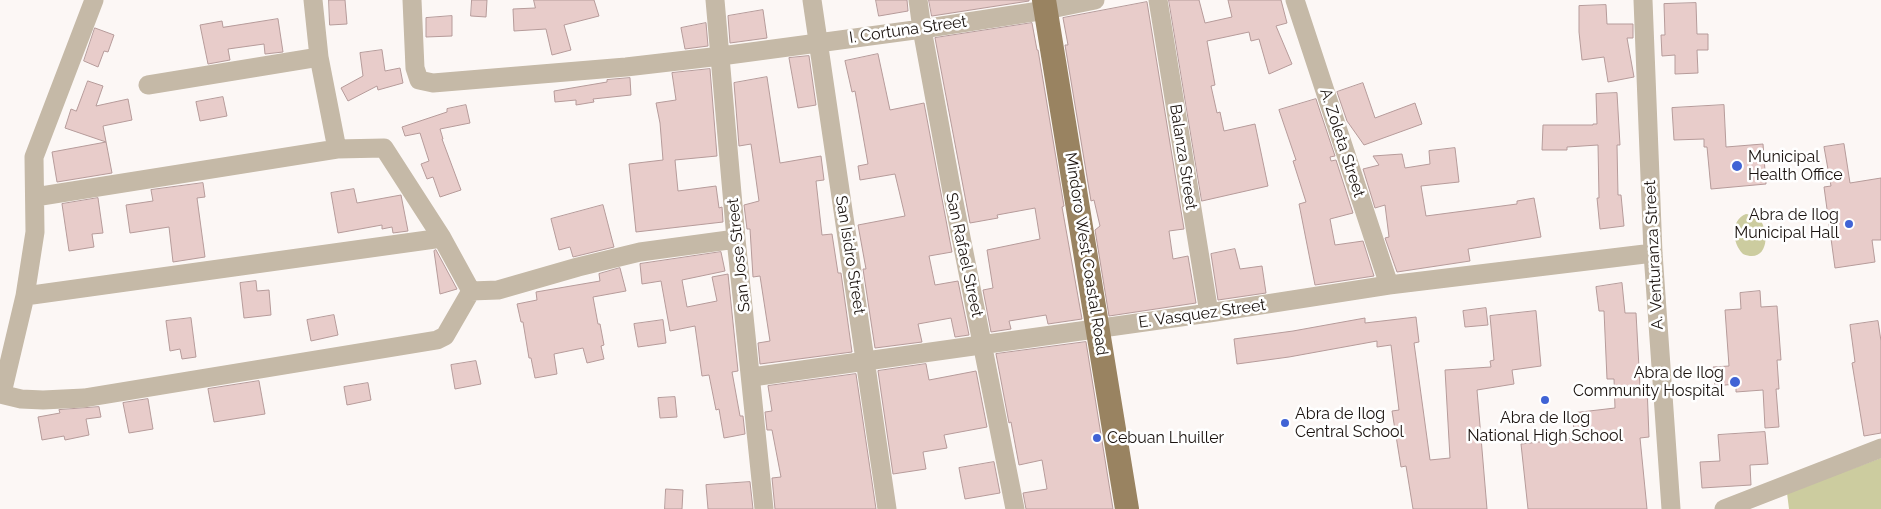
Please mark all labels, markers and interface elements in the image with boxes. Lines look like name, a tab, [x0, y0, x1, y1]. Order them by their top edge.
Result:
street label: I. Cortuna Street	[848, 12, 968, 48]
street label: A. Zoleta Street	[1315, 86, 1369, 200]
street label: Balanza Street	[1165, 103, 1201, 211]
place label: Municipal Health Office	[1748, 147, 1843, 185]
street label: Mindoro West Coastal Road	[1060, 151, 1112, 357]
marker: Municipal Health Office	[1730, 159, 1744, 173]
street label: A. Venturanza Street	[1640, 180, 1668, 330]
street label: San Rafael Street	[941, 191, 987, 319]
street label: San Isidro Street	[831, 194, 869, 316]
street label: San Jose Street	[723, 197, 755, 313]
place label: Abra de Ilog Municipal Hall	[1734, 205, 1839, 243]
marker: Abra de Ilog Municipal Hall	[1843, 218, 1855, 230]
street label: E. Vasquez Street	[1137, 296, 1267, 332]
place label: Abra de Ilog Community Hospital	[1573, 363, 1724, 401]
marker: Abra de Ilog Community Hospital	[1728, 375, 1742, 389]
marker: Abra de Ilog National High School	[1539, 394, 1551, 406]
place label: Abra de Ilog Central School	[1295, 404, 1404, 442]
place label: Abra de Ilog National High School	[1467, 408, 1623, 446]
marker: Abra de Ilog Central School	[1279, 417, 1291, 429]
place label: Cebuan Lhuiller	[1107, 428, 1224, 448]
marker: Cebuan Lhuiller	[1091, 432, 1103, 444]

